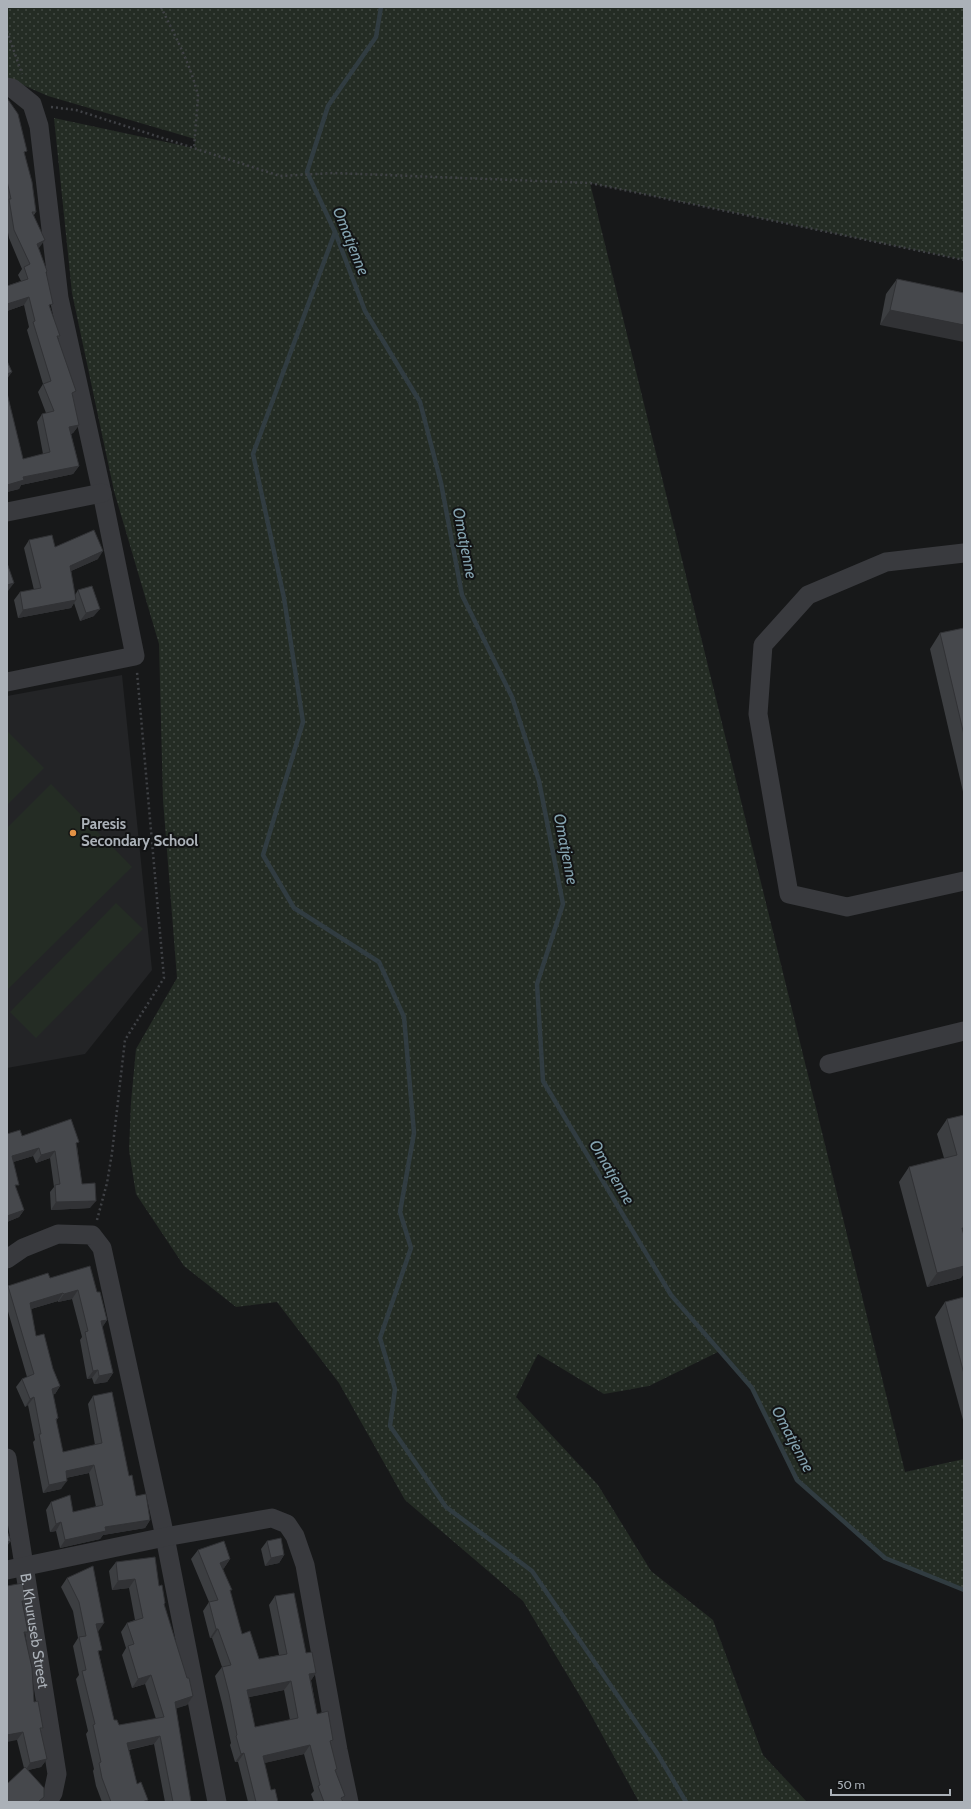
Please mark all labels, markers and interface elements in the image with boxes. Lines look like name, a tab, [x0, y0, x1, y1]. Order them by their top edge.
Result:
water label: Omatjenne	[329, 204, 373, 278]
water label: Omatjenne	[449, 506, 481, 580]
water label: Omatjenne	[550, 812, 582, 886]
place label: Paresis Secondary School	[81, 815, 198, 850]
marker: Paresis Secondary School	[68, 828, 78, 838]
water label: Omatjenne	[585, 1136, 639, 1208]
water label: Omatjenne	[768, 1403, 818, 1475]
street label: B. Khuruseb Street	[16, 1572, 52, 1690]
scale bar	[831, 1771, 950, 1797]
text: 50 m	[837, 1777, 865, 1792]

